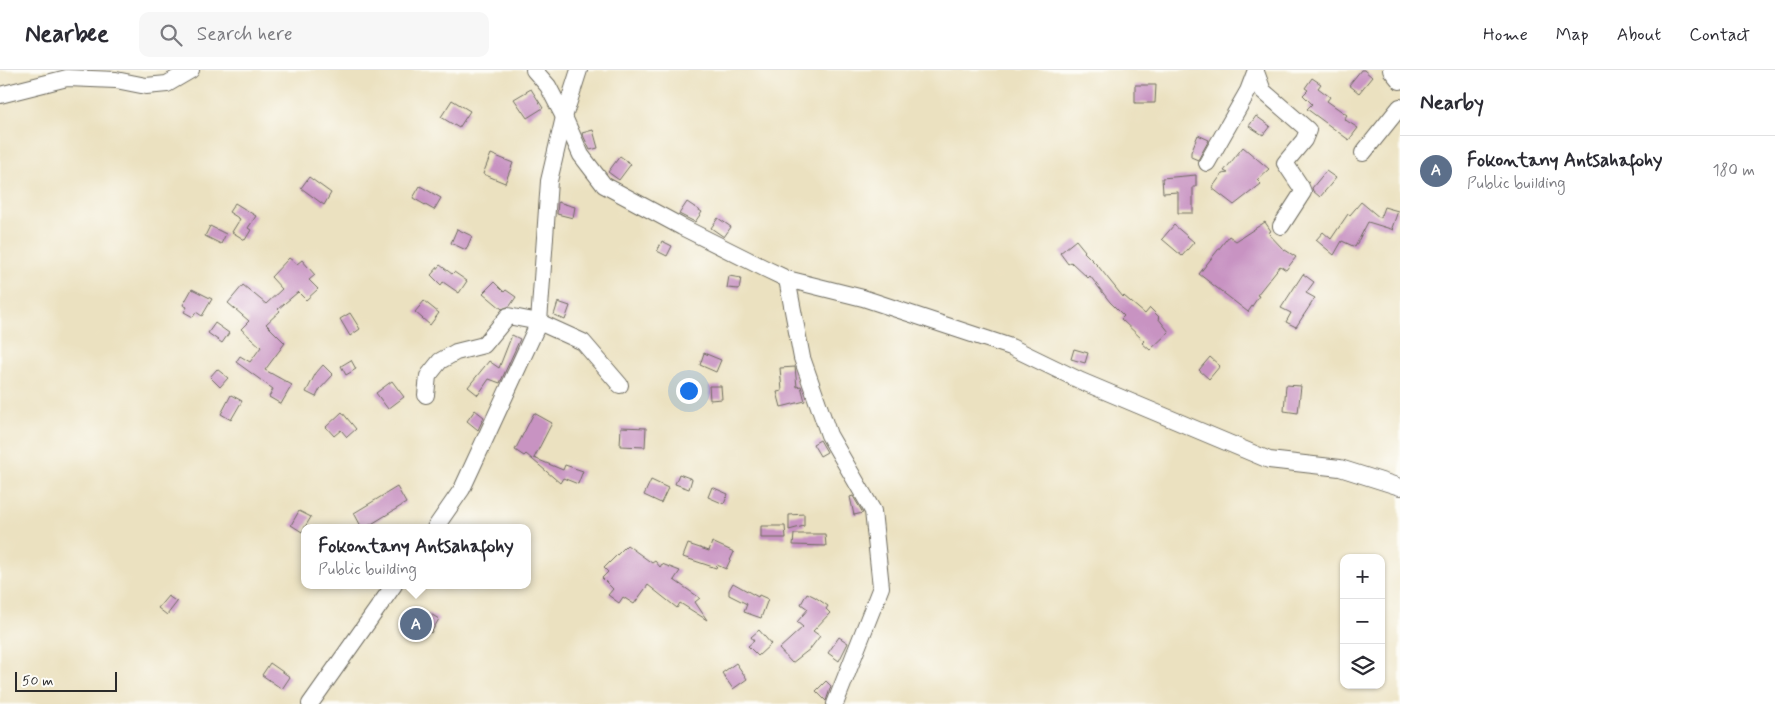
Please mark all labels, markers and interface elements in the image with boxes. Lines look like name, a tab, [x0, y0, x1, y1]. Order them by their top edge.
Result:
search box	[139, 12, 489, 57]
text: Nearbee	[25, 19, 109, 50]
icon: search	[157, 21, 185, 49]
text: Search here	[197, 22, 293, 47]
text: Home	[1483, 23, 1528, 47]
text: Map	[1556, 23, 1589, 47]
text: About	[1617, 23, 1661, 47]
text: Contact	[1689, 23, 1750, 47]
text: Nearby	[1420, 89, 1484, 117]
text: Fokontany Antsahafohy	[1467, 148, 1663, 173]
text: A	[1431, 160, 1441, 181]
text: 180 m	[1712, 160, 1755, 181]
text: Public building	[1467, 173, 1566, 194]
your location	[676, 378, 702, 404]
popup	[301, 524, 531, 589]
text: Fokontany Antsahafohy	[318, 534, 514, 559]
map controls	[1340, 554, 1385, 689]
button: +	[1340, 554, 1385, 599]
text: Public building	[318, 559, 417, 580]
button: −	[1340, 599, 1385, 644]
pin: A	[400, 605, 432, 643]
button: layers	[1340, 644, 1385, 689]
scale bar	[15, 669, 118, 692]
text: 50 m	[22, 672, 53, 690]

